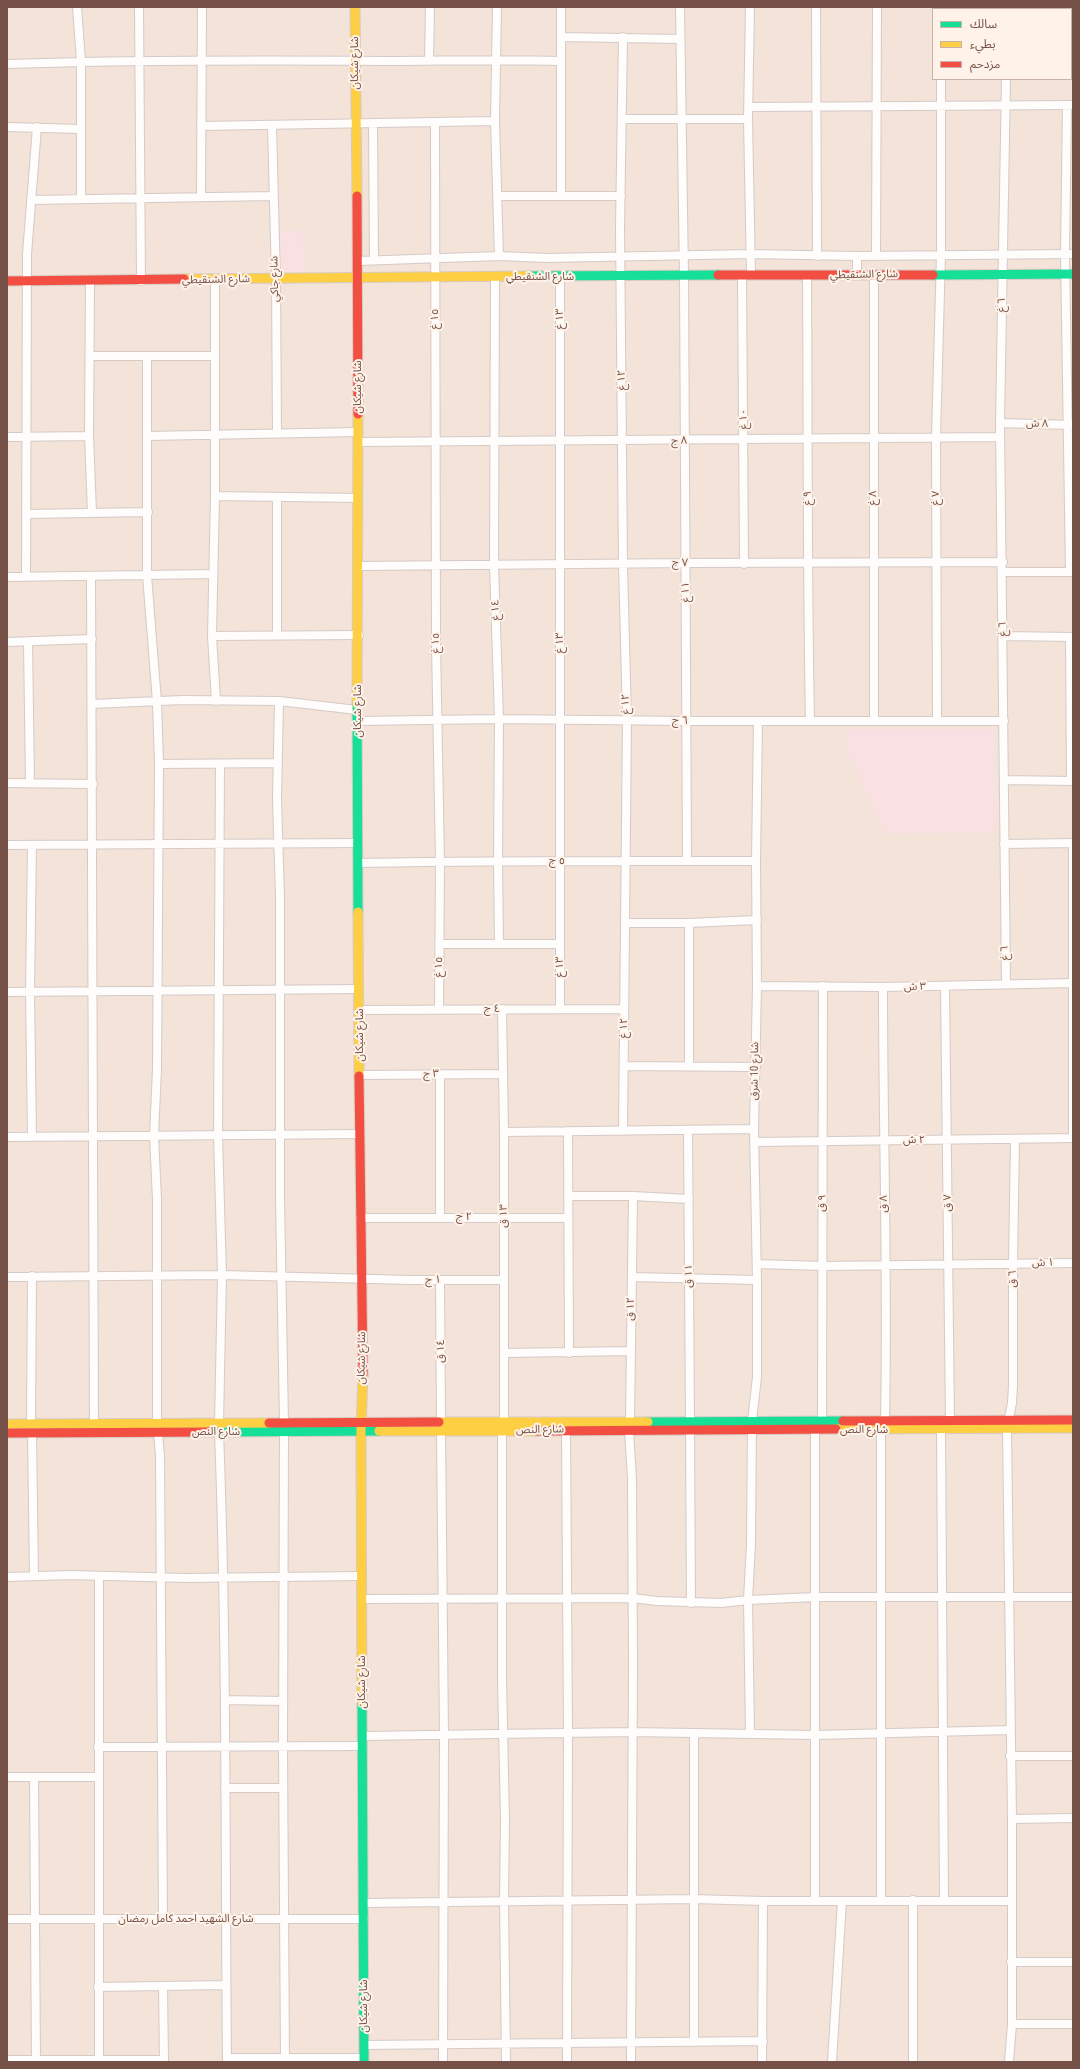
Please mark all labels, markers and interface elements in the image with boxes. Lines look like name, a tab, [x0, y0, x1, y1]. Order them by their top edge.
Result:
legend	[932, 8, 1072, 80]
text: سالك	[970, 17, 997, 31]
street label: شارع شيكان	[348, 36, 362, 90]
text: بطيء	[970, 37, 996, 51]
text: مزدحم	[970, 57, 1000, 71]
street label: شارع جاكي	[268, 256, 282, 302]
street label: شارع الشنقيطي	[830, 268, 898, 282]
street label: شارع الشنقيطي	[506, 270, 574, 284]
street label: شارع الشنقيطي	[182, 273, 250, 287]
street label: ٦ غ	[995, 298, 1009, 312]
street label: ١٥ غ	[428, 309, 442, 329]
street label: ١٣ غ	[553, 309, 567, 329]
street label: شارع شيكان	[351, 360, 365, 414]
street label: ١٢ غ	[615, 370, 629, 390]
street label: ١٠ غ	[737, 409, 751, 429]
street label: ٨ ش	[1026, 417, 1048, 431]
street label: ٨ ج	[671, 434, 687, 448]
street label: ٩ غ	[801, 491, 815, 505]
street label: ٨ غ	[866, 491, 880, 505]
street label: ٧ غ	[929, 491, 943, 505]
street label: ٧ ج	[672, 556, 688, 570]
street label: ١١ غ	[679, 582, 693, 602]
street label: ١٤ غ	[489, 599, 503, 621]
street label: ٦ غ	[996, 622, 1010, 636]
street label: ١٥ غ	[429, 633, 443, 653]
street label: ١٣ غ	[553, 633, 567, 653]
street label: شارع شيكان	[351, 684, 365, 738]
street label: ١٢ غ	[619, 694, 633, 714]
street label: ٦ ج	[672, 714, 688, 728]
street label: ٥ ج	[549, 854, 565, 868]
street label: ٦ غ	[998, 946, 1012, 960]
street label: ١٥ غ	[432, 957, 446, 977]
street label: ١٣ غ	[553, 957, 567, 977]
street label: ٣ ش	[904, 980, 926, 994]
street label: ٤ ج	[484, 1002, 500, 1016]
street label: شارع شيكان	[353, 1008, 367, 1062]
street label: ١٢ غ	[617, 1018, 631, 1038]
street label: شارع 10 شرق	[748, 1042, 762, 1100]
street label: ٣ ج	[423, 1067, 439, 1081]
street label: ٢ ش	[903, 1133, 925, 1147]
street label: ٩ ق	[815, 1194, 829, 1212]
street label: ٧ ق	[941, 1194, 955, 1212]
street label: ٨ ق	[877, 1195, 891, 1213]
street label: ١٣ ق	[497, 1204, 511, 1228]
street label: ٢ ج	[456, 1210, 472, 1224]
street label: ١ ش	[1032, 1256, 1054, 1270]
street label: ١١ ق	[682, 1264, 696, 1288]
street label: ٦ ق	[1006, 1270, 1020, 1288]
street label: ١ ج	[425, 1273, 441, 1287]
street label: ١٢ ق	[624, 1297, 638, 1321]
street label: شارع شيكان	[355, 1331, 369, 1385]
street label: ١٤ ق	[434, 1339, 448, 1363]
street label: شارع النص	[516, 1423, 564, 1437]
street label: شارع النص	[840, 1423, 888, 1437]
street label: شارع النص	[192, 1425, 240, 1439]
street label: شارع شيكان	[355, 1655, 369, 1709]
street label: شارع الشهيد احمد كامل رمضان	[118, 1912, 254, 1926]
street label: شارع شيكان	[357, 1979, 371, 2033]

